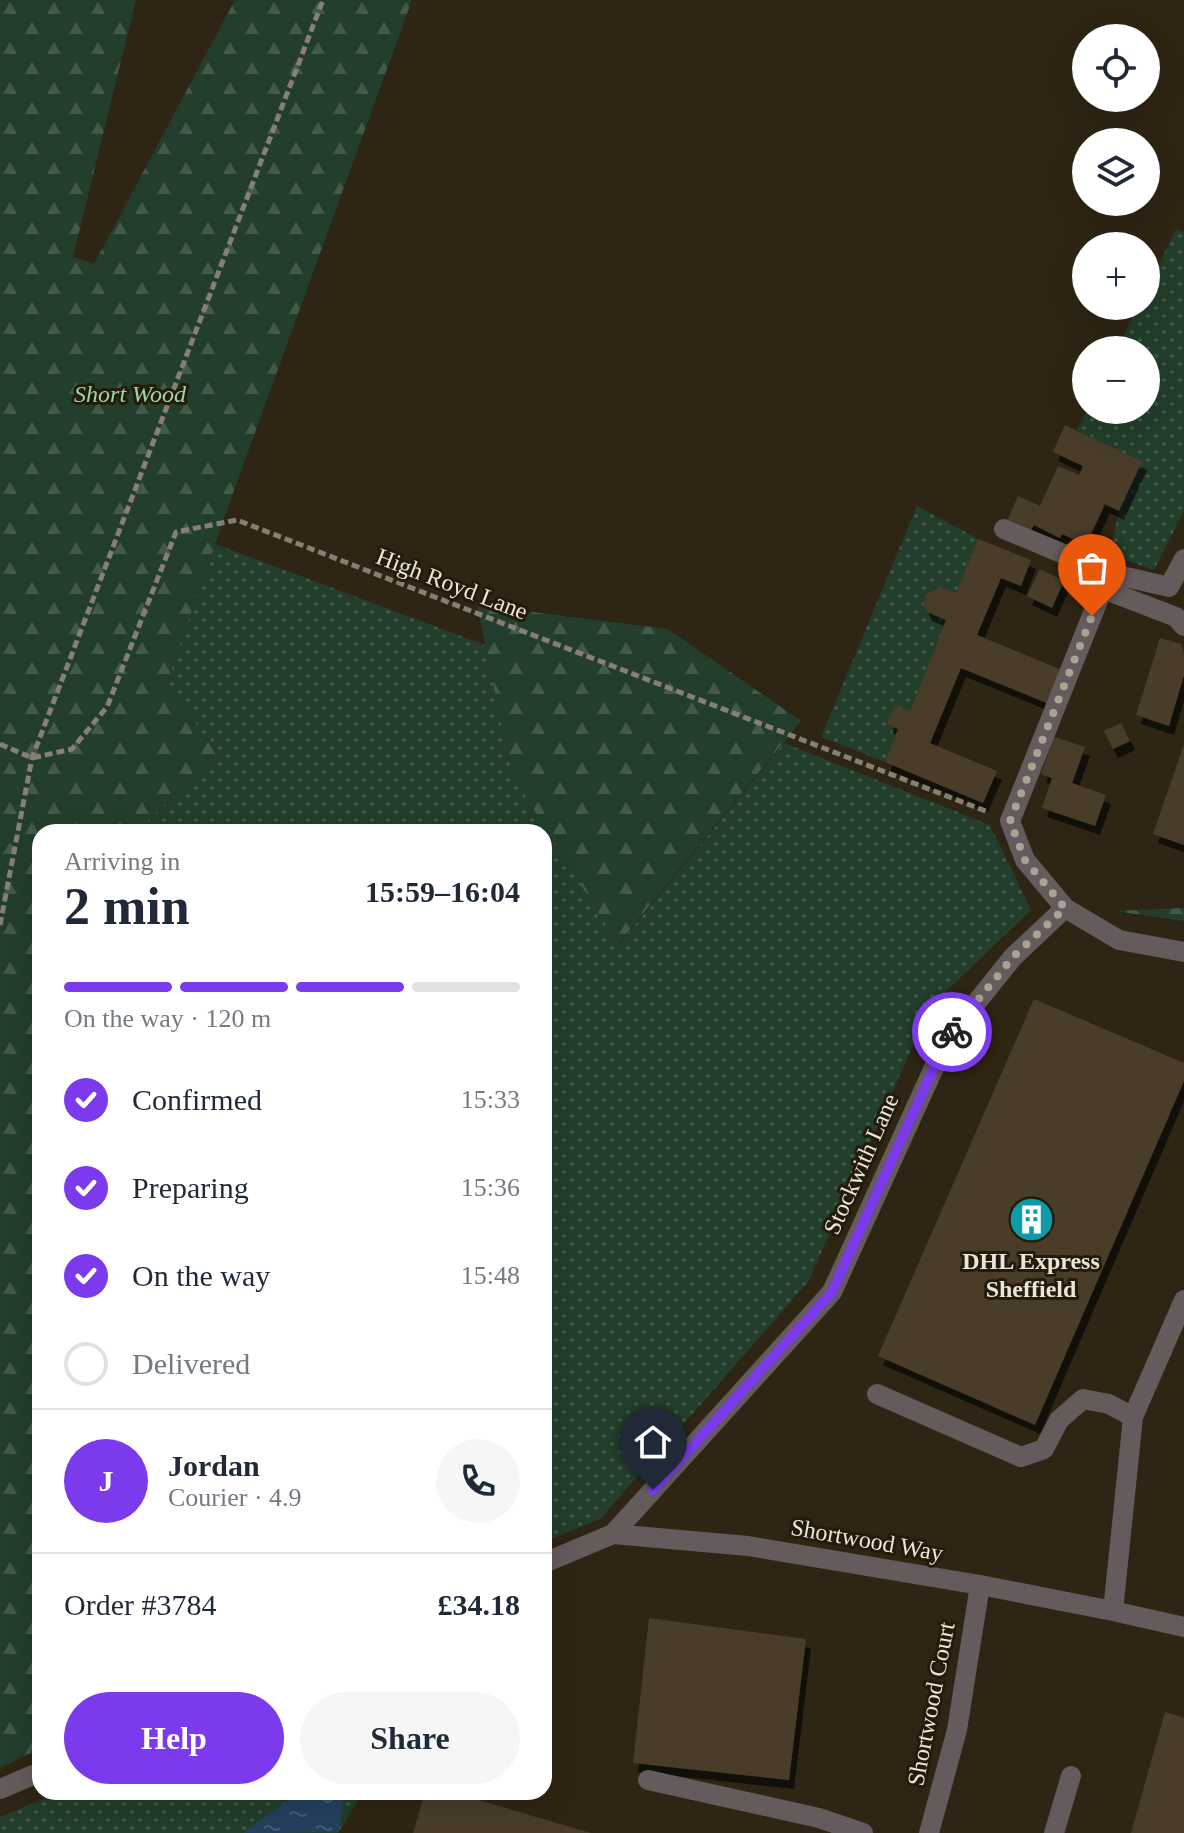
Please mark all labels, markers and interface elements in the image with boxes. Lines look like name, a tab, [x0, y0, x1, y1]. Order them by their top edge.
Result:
map controls	[1072, 24, 1160, 424]
button: locate	[1072, 24, 1160, 112]
button: layers	[1072, 128, 1160, 216]
button: +	[1072, 232, 1160, 320]
button: −	[1072, 336, 1160, 424]
park label: Short Wood	[74, 381, 187, 407]
pin	[1058, 534, 1126, 616]
street label: High Royd Lane	[373, 543, 531, 625]
icon: bag	[1070, 546, 1114, 590]
text: Arriving in	[64, 847, 180, 876]
text: 15:59–16:04	[365, 875, 520, 908]
text: 2 min	[64, 878, 190, 935]
courier	[912, 992, 992, 1072]
text: On the way · 120 m	[64, 1004, 271, 1033]
icon: bike	[930, 1010, 974, 1054]
icon: check	[64, 1078, 108, 1122]
text: Confirmed	[132, 1083, 262, 1116]
text: 15:33	[461, 1085, 520, 1114]
street label: Stockwith Lane	[818, 1090, 904, 1238]
icon: check	[64, 1166, 108, 1210]
text: Preparing	[132, 1171, 249, 1204]
text: 15:36	[461, 1173, 520, 1202]
building icon: DHL Express Sheffield	[1007, 1195, 1055, 1243]
place label: DHL Express Sheffield	[962, 1248, 1100, 1302]
icon: check	[64, 1254, 108, 1298]
text: On the way	[132, 1259, 270, 1292]
text: 15:48	[461, 1261, 520, 1290]
text: Delivered	[132, 1347, 250, 1380]
pin	[619, 1408, 687, 1490]
icon: home	[631, 1420, 675, 1464]
button: phone	[436, 1439, 520, 1523]
text: Jordan	[168, 1449, 260, 1482]
text: J	[99, 1464, 114, 1497]
text: Courier · 4.9	[168, 1483, 302, 1512]
street label: Shortwood Way	[789, 1514, 945, 1566]
text: Order #3784	[64, 1588, 216, 1621]
text: £34.18	[438, 1588, 520, 1621]
street label: Shortwood Court	[902, 1620, 960, 1788]
button: Help	[64, 1692, 284, 1784]
button: Share	[300, 1692, 520, 1784]

